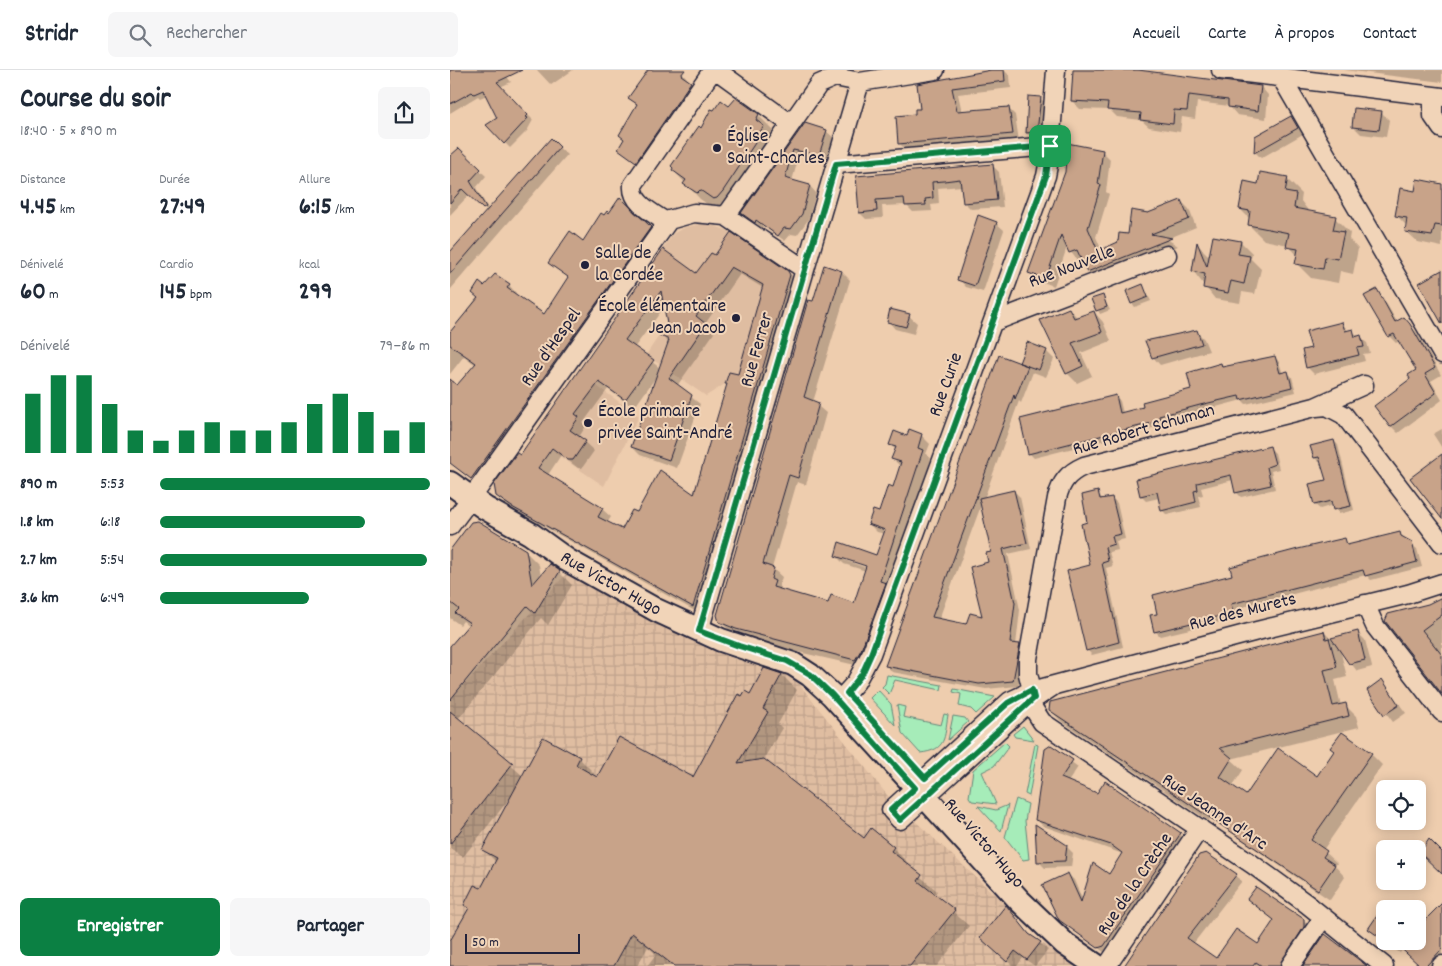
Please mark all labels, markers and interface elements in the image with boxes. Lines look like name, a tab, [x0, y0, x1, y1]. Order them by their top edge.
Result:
search box	[108, 12, 458, 57]
text: Stridr	[25, 18, 78, 52]
icon: search	[126, 21, 154, 49]
text: Rechercher	[166, 21, 247, 48]
text: Accueil	[1132, 22, 1180, 47]
text: Carte	[1208, 22, 1247, 47]
text: À propos	[1275, 22, 1335, 47]
text: Contact	[1363, 22, 1417, 47]
text: Course du soir	[20, 81, 171, 121]
button: share	[378, 87, 430, 139]
text: 18:40 · 5 × 890 m	[20, 120, 117, 143]
place label: Église Saint-Charles	[727, 124, 825, 173]
pin	[1029, 125, 1071, 167]
icon: arrive	[1036, 132, 1064, 160]
marker: Église Saint-Charles	[711, 142, 723, 154]
text: Distance	[20, 170, 66, 190]
text: Durée	[159, 170, 190, 190]
text: Allure	[299, 170, 330, 190]
text: 4.45	[20, 190, 56, 226]
text: 27:49	[159, 190, 206, 226]
text: 6:15	[299, 190, 332, 226]
text: km	[56, 200, 75, 220]
text: /km	[332, 200, 355, 220]
street label: Rue Nouvelle	[1025, 239, 1119, 297]
place label: Salle de la Cordée	[595, 241, 663, 290]
text: Dénivelé	[20, 255, 64, 275]
text: Cardio	[159, 255, 193, 275]
text: kcal	[299, 255, 320, 275]
marker: Salle de la Cordée	[579, 259, 591, 271]
text: 60	[20, 275, 46, 311]
text: 145	[159, 275, 187, 311]
text: 299	[299, 275, 332, 311]
text: m	[46, 285, 59, 305]
text: bpm	[187, 285, 212, 305]
place label: École élémentaire Jean Jacob	[598, 294, 726, 343]
street label: Rue d'Hespel	[515, 303, 589, 393]
street label: Rue Ferrer	[734, 310, 782, 390]
marker: École élémentaire Jean Jacob	[730, 312, 742, 324]
text: Dénivelé	[20, 335, 70, 358]
text: 79–86 m	[380, 335, 430, 358]
street label: Rue Curie	[923, 349, 971, 421]
street label: Rue Robert Schuman	[1070, 398, 1218, 464]
place label: École primaire privée Saint-André	[598, 399, 732, 448]
marker: École primaire privée Saint-André	[582, 417, 594, 429]
text: 890 m	[20, 473, 57, 496]
text: 5:53	[100, 473, 125, 496]
text: 1.8 km	[20, 511, 54, 534]
text: 6:18	[100, 511, 120, 534]
street label: Rue Victor Hugo	[554, 545, 666, 624]
text: 2.7 km	[20, 549, 57, 572]
text: 5:54	[100, 549, 124, 572]
text: 3.6 km	[20, 587, 59, 610]
text: 6:49	[100, 587, 124, 610]
street label: Rue des Murets	[1187, 587, 1299, 639]
street label: Rue Jeanne d'Arc	[1156, 768, 1272, 858]
map controls	[1376, 780, 1426, 950]
button: locate	[1376, 780, 1426, 830]
street label: Rue Victor Hugo	[936, 793, 1030, 895]
street label: Rue de la Crèche	[1092, 828, 1180, 942]
button: +	[1376, 840, 1426, 890]
button: Enregistrer	[20, 898, 220, 956]
button: Partager	[230, 898, 430, 956]
button: −	[1376, 900, 1426, 950]
scale bar	[465, 931, 580, 954]
text: 50 m	[472, 933, 499, 953]

